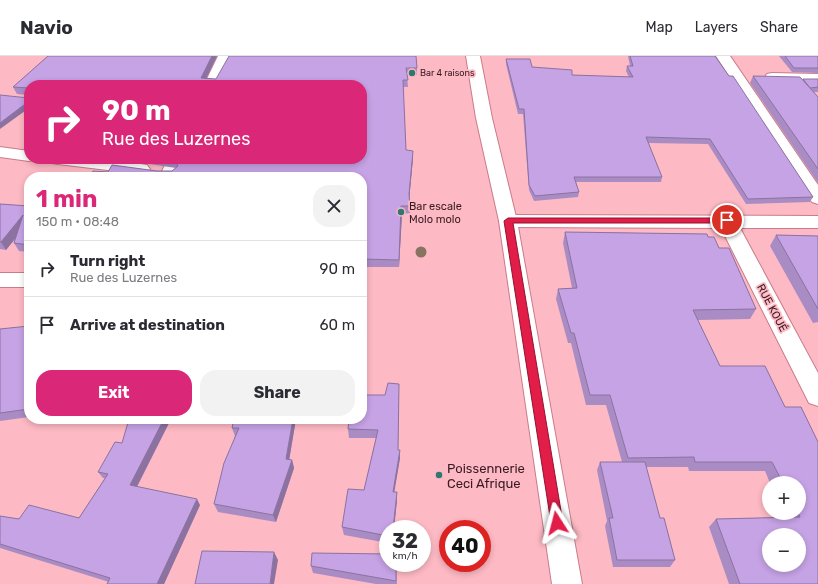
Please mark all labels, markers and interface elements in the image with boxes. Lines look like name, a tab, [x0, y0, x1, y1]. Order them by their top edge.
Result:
text: Navio	[20, 16, 73, 39]
text: Map	[646, 19, 673, 36]
text: Layers	[695, 19, 738, 36]
text: Share	[760, 19, 798, 36]
marker: Bar 4 raisons	[407, 68, 417, 78]
place label: Bar 4 raisons	[420, 68, 475, 78]
text: 90 m	[102, 94, 171, 127]
icon: right	[36, 96, 88, 148]
text: Rue des Luzernes	[102, 128, 250, 150]
text: 1 min	[36, 185, 97, 213]
button: close	[313, 185, 355, 227]
place label: Bar escale Molo molo	[409, 200, 462, 226]
pin	[710, 203, 744, 237]
marker: Bar escale Molo molo	[396, 207, 406, 217]
icon: arrive	[716, 209, 738, 231]
text: 150 m · 08:48	[36, 214, 119, 229]
text: Turn right	[70, 252, 145, 270]
icon: right	[36, 258, 58, 280]
text: 90 m	[320, 260, 355, 278]
text: Rue des Luzernes	[70, 270, 177, 285]
street label: RUE KOUÉ	[754, 282, 790, 334]
icon: arrive	[36, 314, 58, 336]
text: Arrive at destination	[70, 316, 225, 334]
text: 60 m	[319, 316, 355, 334]
button: Exit	[36, 370, 192, 416]
button: Share	[200, 370, 355, 416]
place label: Poissennerie Ceci Afrique	[447, 461, 525, 491]
marker: Poissennerie Ceci Afrique	[434, 470, 444, 480]
map controls	[762, 476, 806, 572]
button: +	[762, 476, 806, 520]
position arrow	[536, 502, 578, 544]
speed limit sign: 40	[439, 520, 491, 572]
button: −	[762, 528, 806, 572]
text: 32	[392, 529, 418, 553]
text: km/h	[393, 550, 417, 562]

